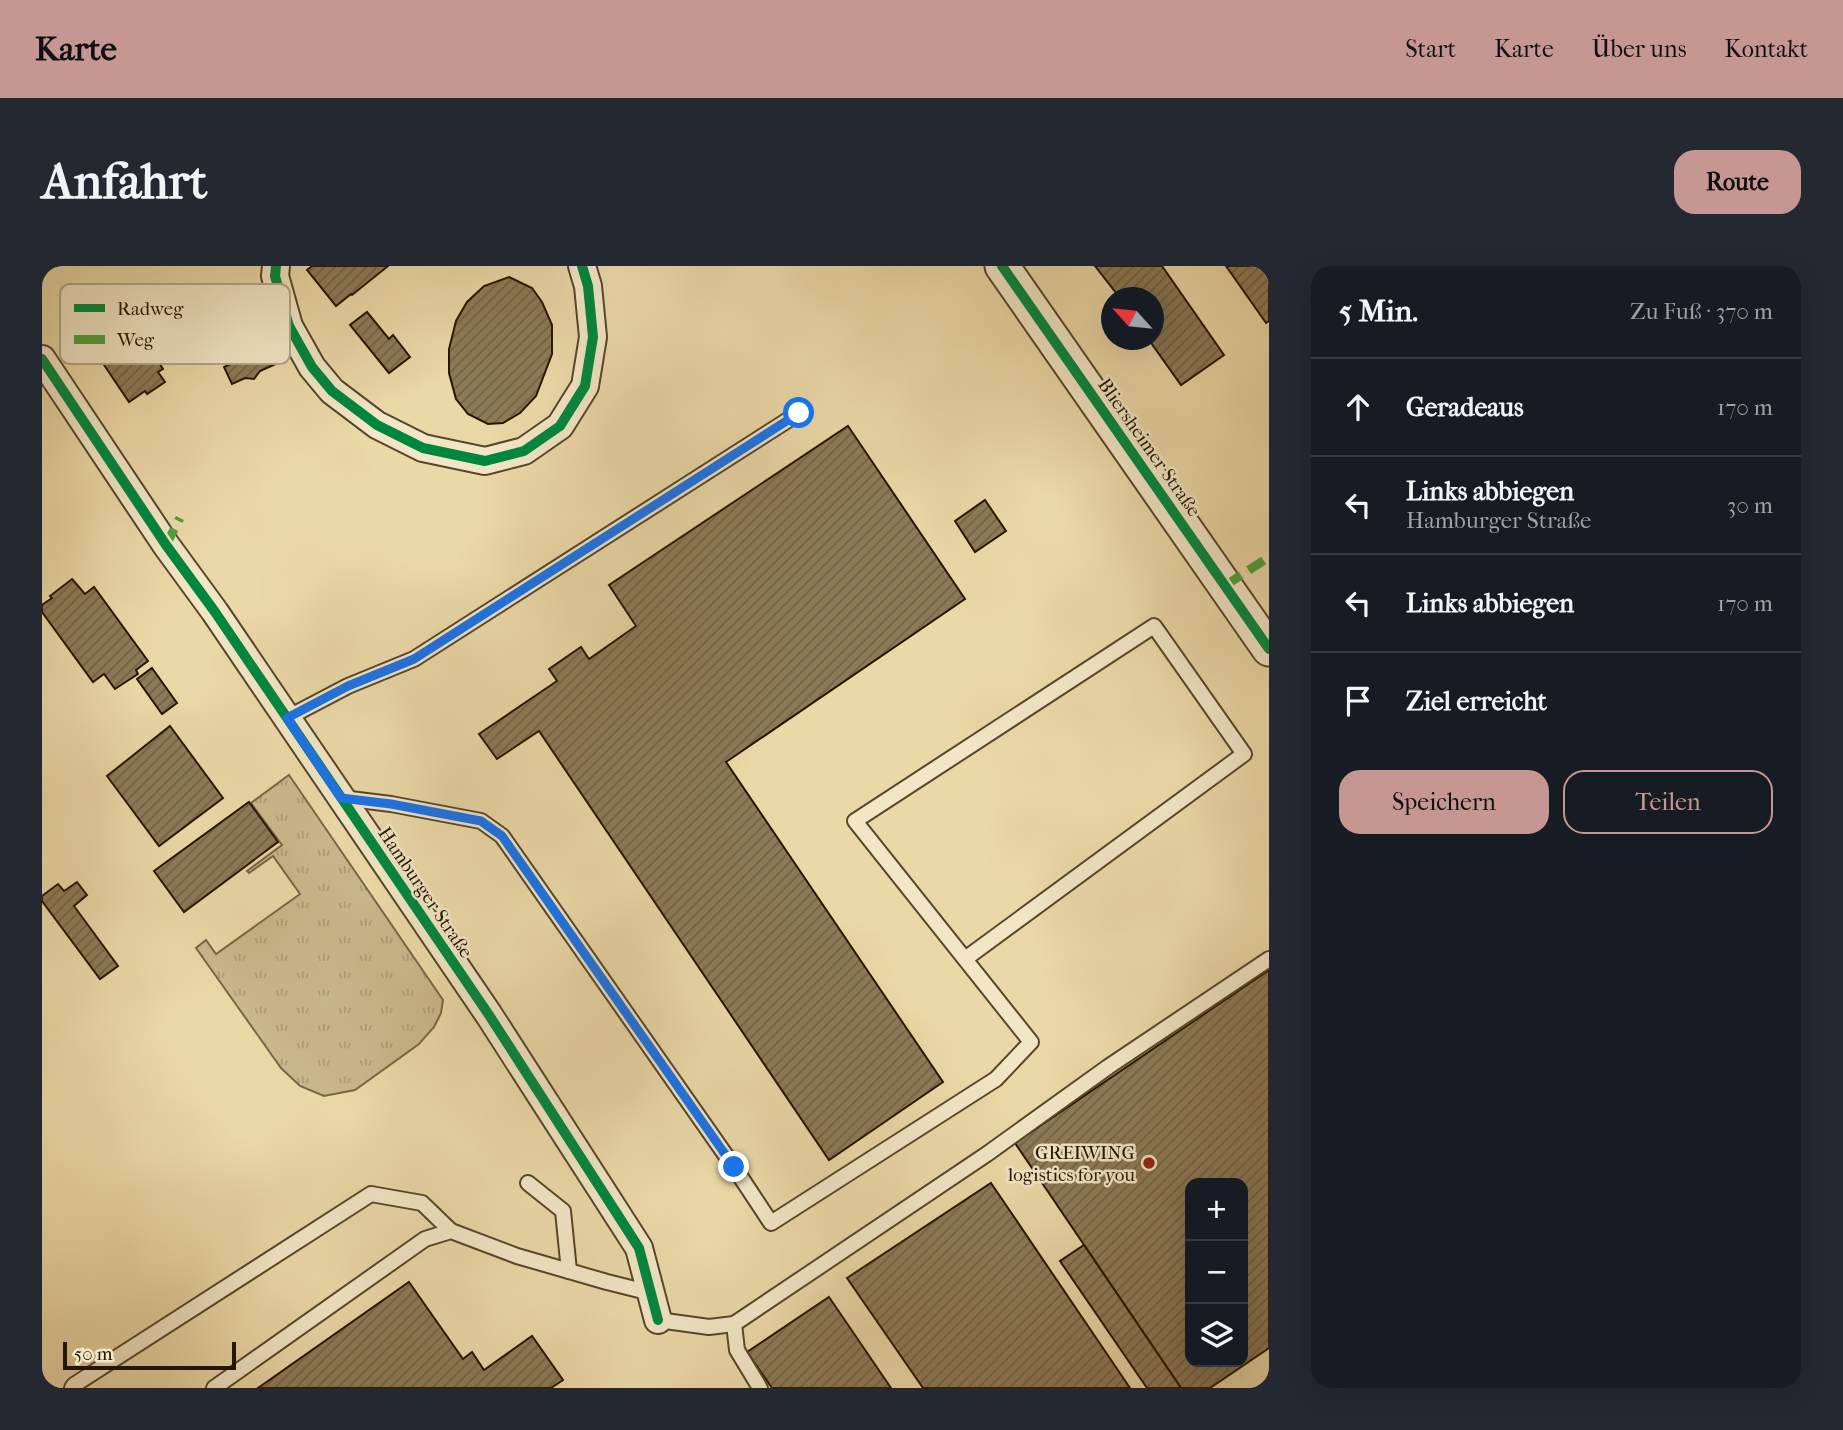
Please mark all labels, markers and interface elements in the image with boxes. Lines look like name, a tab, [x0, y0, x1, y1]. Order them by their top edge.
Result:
text: Karte	[35, 30, 117, 69]
text: Start	[1405, 35, 1456, 63]
text: Karte	[1494, 35, 1554, 63]
text: Über uns	[1592, 35, 1687, 63]
text: Kontakt	[1725, 35, 1808, 63]
button: Route	[1674, 150, 1801, 214]
text: Anfahrt	[42, 153, 207, 211]
legend	[60, 284, 290, 364]
north arrow	[1101, 287, 1164, 350]
text: 5 Min.	[1339, 294, 1418, 329]
text: Radweg	[117, 298, 184, 320]
text: Zu Fuß · 370 m	[1630, 298, 1773, 325]
text: Weg	[116, 329, 155, 351]
street label: Bliersheimer Straße	[1093, 374, 1205, 521]
icon: ahead	[1339, 388, 1377, 426]
text: Geradeaus	[1406, 392, 1524, 423]
text: 170 m	[1717, 394, 1773, 421]
route start	[783, 397, 814, 428]
text: Links abbiegen	[1406, 476, 1574, 507]
icon: left	[1339, 486, 1377, 524]
text: 30 m	[1727, 492, 1773, 519]
text: Hamburger Straße	[1406, 507, 1591, 534]
icon: left	[1339, 584, 1377, 622]
text: Links abbiegen	[1406, 588, 1574, 619]
text: 170 m	[1717, 590, 1773, 617]
icon: arrive	[1339, 682, 1377, 720]
text: Ziel erreicht	[1406, 686, 1547, 717]
button: Speichern	[1339, 770, 1549, 834]
button: Teilen	[1563, 770, 1773, 834]
street label: Hamburger Straße	[373, 823, 477, 962]
place label: GREIWING logistics for you	[1007, 1142, 1135, 1186]
route end	[718, 1151, 749, 1182]
marker: GREIWING logistics for you	[1141, 1155, 1157, 1171]
map controls	[1185, 1178, 1248, 1367]
button: +	[1185, 1178, 1248, 1241]
button: −	[1185, 1241, 1248, 1304]
button: layers	[1185, 1304, 1248, 1367]
scale bar	[63, 1339, 236, 1371]
text: 50 m	[74, 1343, 113, 1365]

